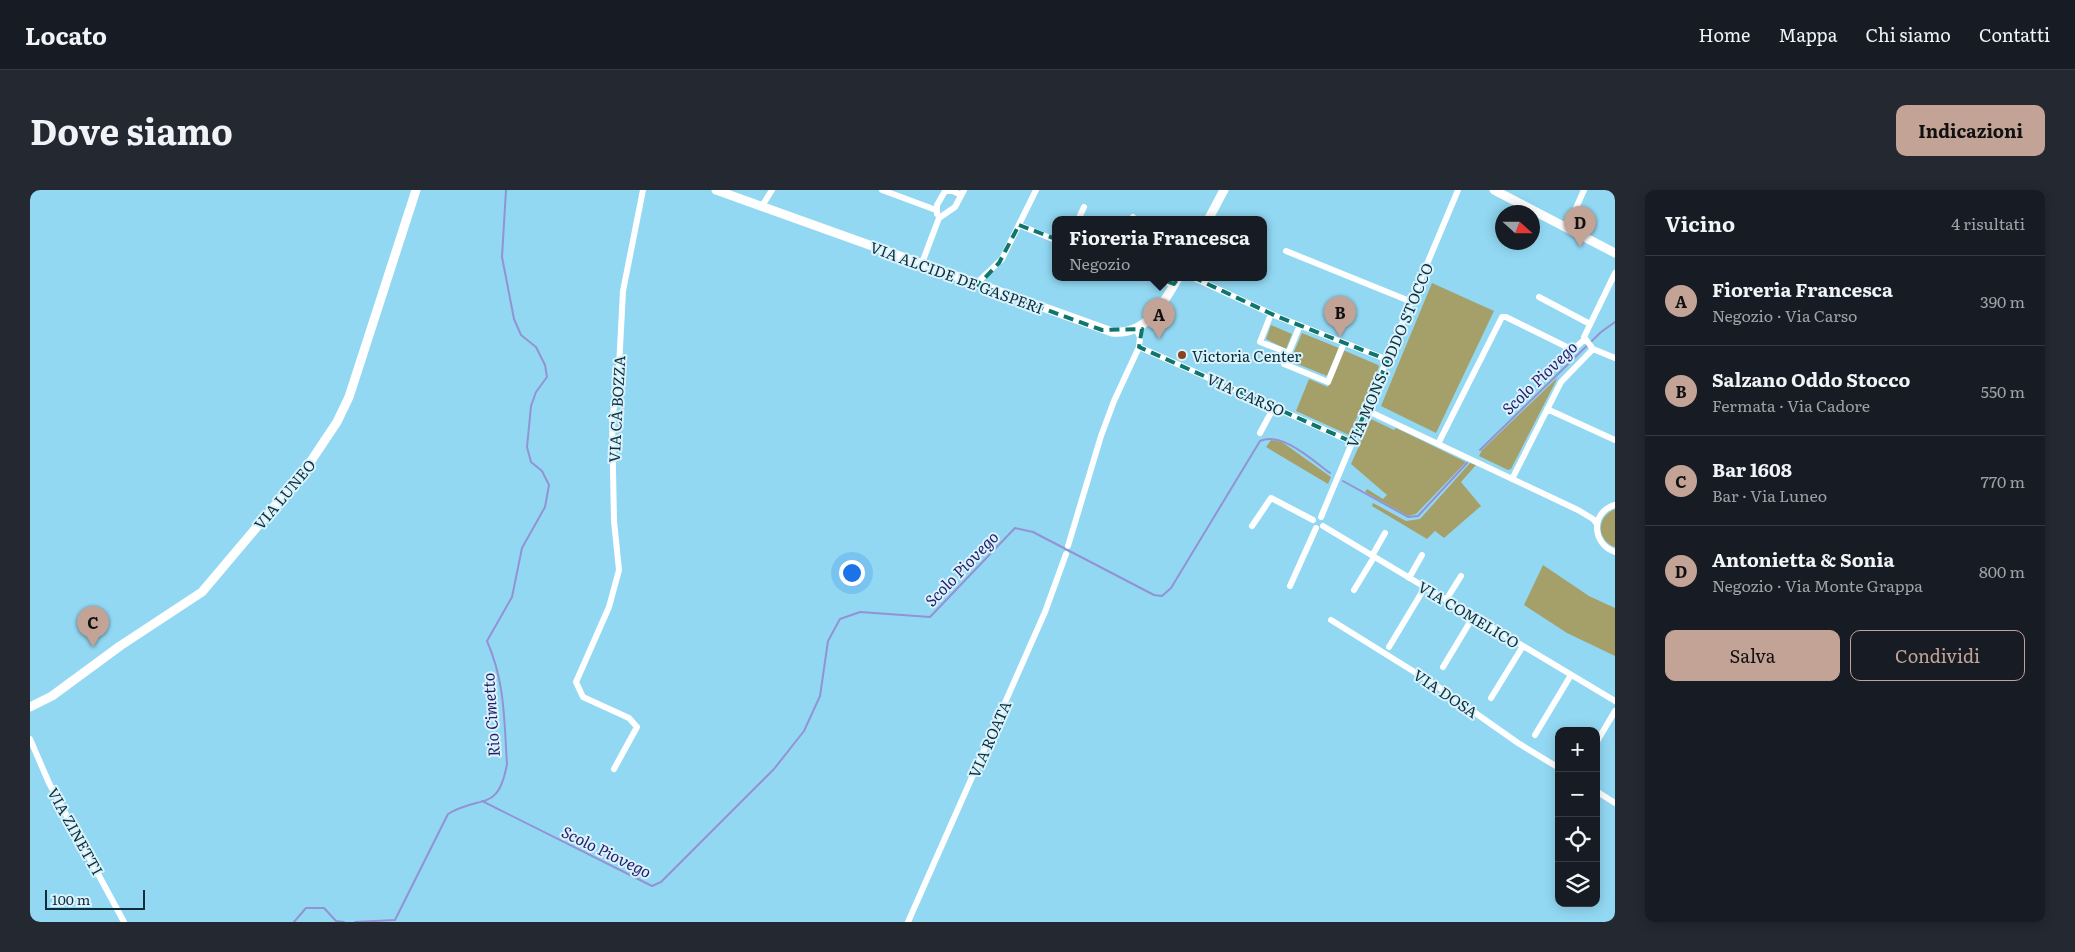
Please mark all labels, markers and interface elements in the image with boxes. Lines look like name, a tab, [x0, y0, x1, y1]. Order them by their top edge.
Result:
text: Locato	[25, 17, 107, 52]
text: Home	[1698, 21, 1750, 48]
text: Mappa	[1778, 21, 1837, 48]
text: Chi siamo	[1865, 21, 1951, 48]
text: Contatti	[1979, 21, 2050, 48]
text: Dove siamo	[30, 104, 233, 156]
button: Indicazioni	[1896, 105, 2045, 156]
north arrow	[1495, 205, 1540, 250]
pin: D	[1564, 206, 1596, 247]
text: Vicino	[1665, 207, 1735, 238]
text: 4 risultati	[1951, 211, 2025, 235]
popup	[1052, 216, 1267, 281]
text: Fioreria Francesca	[1069, 223, 1250, 251]
street label: VIA ALCIDE DE GASPERI	[867, 235, 1047, 319]
text: Negozio	[1069, 251, 1130, 275]
street label: VIA MONS. ODDO STOCCO	[1340, 259, 1438, 451]
text: Fioreria Francesca	[1712, 275, 1893, 303]
text: A	[1675, 289, 1687, 313]
text: 390 m	[1980, 289, 2025, 313]
pin: B	[1324, 296, 1356, 337]
pin: A	[1143, 298, 1175, 339]
text: Negozio · Via Carso	[1712, 303, 1857, 327]
water label: Scolo Piovego	[1496, 335, 1582, 419]
place label: Victoria Center	[1192, 344, 1301, 367]
marker: Victoria Center	[1176, 349, 1188, 361]
street label: VIA CÀ BOZZA	[602, 355, 630, 463]
text: Salzano Oddo Stocco	[1712, 365, 1910, 393]
street label: VIA CARSO	[1203, 367, 1289, 421]
text: B	[1675, 379, 1687, 403]
text: 550 m	[1981, 379, 2025, 403]
text: Fermata · Via Cadore	[1712, 393, 1870, 417]
street label: VIA LUNEO	[248, 454, 320, 534]
text: Bar 1608	[1712, 455, 1792, 483]
text: C	[1675, 469, 1687, 493]
text: 770 m	[1981, 469, 2025, 493]
text: Bar · Via Luneo	[1712, 483, 1827, 507]
water label: Scolo Piovego	[919, 525, 1003, 611]
text: Antonietta & Sonia	[1712, 545, 1894, 573]
text: D	[1675, 559, 1687, 583]
text: 800 m	[1979, 559, 2025, 583]
your location	[839, 560, 865, 586]
text: Negozio · Via Monte Grappa	[1712, 573, 1923, 597]
street label: VIA COMELICO	[1414, 575, 1524, 653]
pin: C	[77, 606, 109, 647]
button: Salva	[1665, 630, 1840, 681]
button: Condividi	[1850, 630, 2025, 681]
street label: VIA DOSA	[1409, 663, 1483, 723]
water label: Rio Cimetto	[475, 672, 505, 758]
street label: VIA ROATA	[962, 697, 1016, 781]
map controls	[1555, 727, 1600, 907]
button: +	[1555, 727, 1600, 772]
button: −	[1555, 772, 1600, 817]
street label: VIA ZINETTI	[42, 783, 110, 879]
button: locate	[1555, 817, 1600, 862]
water label: Scolo Piovego	[558, 819, 656, 883]
button: layers	[1555, 862, 1600, 907]
scale bar	[45, 887, 145, 910]
text: 100 m	[52, 889, 90, 909]

